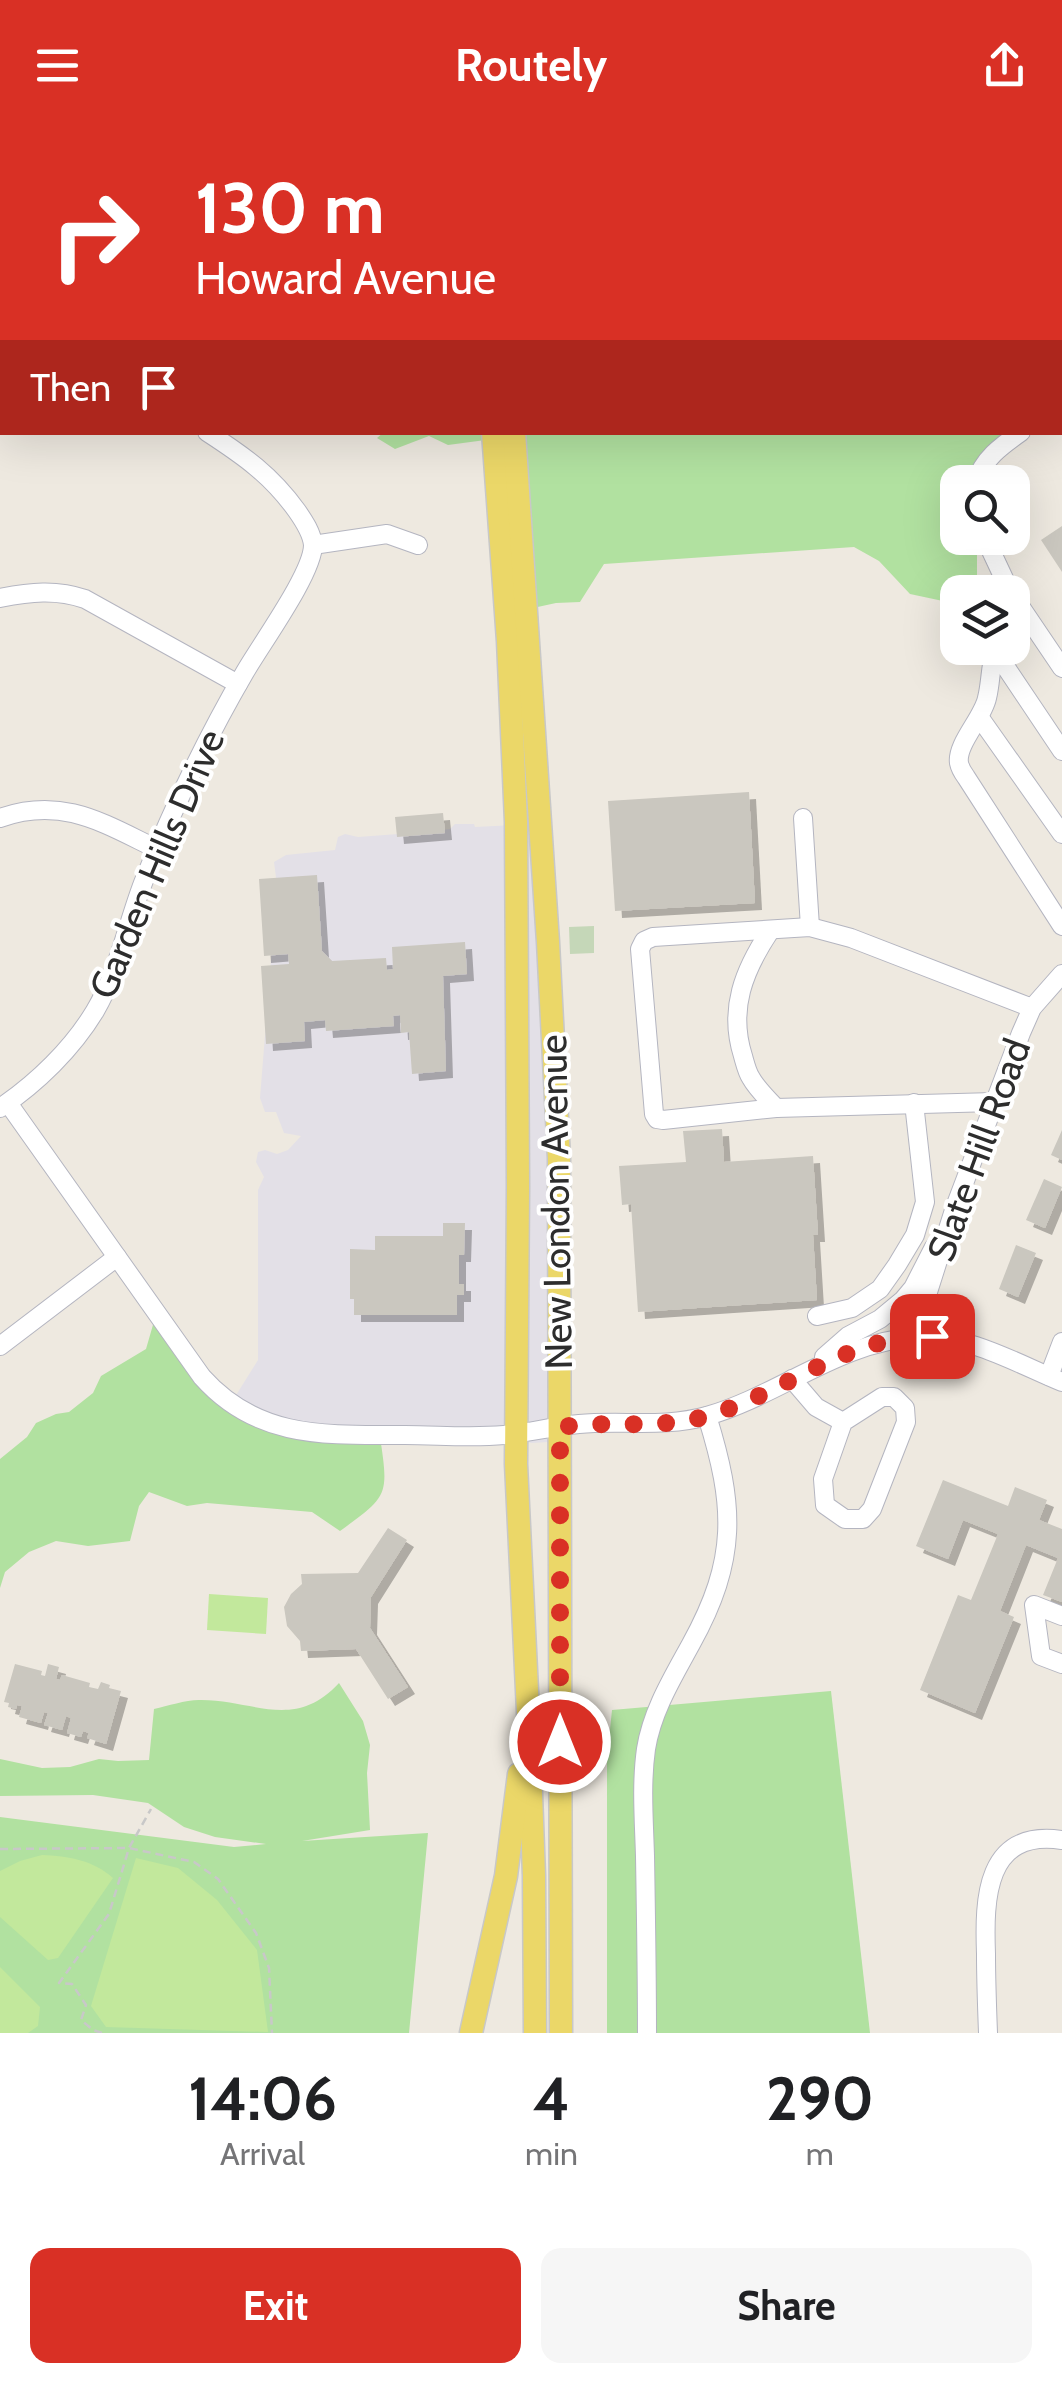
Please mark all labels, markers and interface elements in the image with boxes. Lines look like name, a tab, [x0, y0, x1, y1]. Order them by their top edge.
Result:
icon: menu	[30, 38, 85, 93]
text: Routely	[455, 38, 607, 92]
icon: share	[977, 38, 1032, 93]
text: 130 m	[195, 165, 385, 251]
icon: right	[30, 170, 160, 300]
text: Howard Avenue	[195, 251, 496, 305]
icon: arrive	[131, 360, 186, 415]
text: Then	[30, 364, 111, 411]
map controls	[940, 465, 1030, 665]
button: search	[940, 465, 1030, 555]
button: layers	[940, 575, 1030, 665]
street label: Garden Hills Drive	[79, 722, 234, 1005]
street label: Slate Hill Road	[917, 1032, 1040, 1267]
street label: New London Avenue	[529, 1034, 582, 1370]
pin	[890, 1294, 975, 1379]
icon: arrive	[905, 1309, 960, 1364]
position arrow	[508, 1690, 612, 1794]
text: 14:06	[188, 2062, 337, 2135]
text: 4	[533, 2062, 570, 2135]
text: 290	[766, 2062, 874, 2135]
text: Arrival	[220, 2134, 305, 2173]
text: min	[525, 2134, 578, 2173]
text: m	[806, 2134, 834, 2173]
button: Exit	[30, 2248, 521, 2363]
button: Share	[541, 2248, 1032, 2363]

